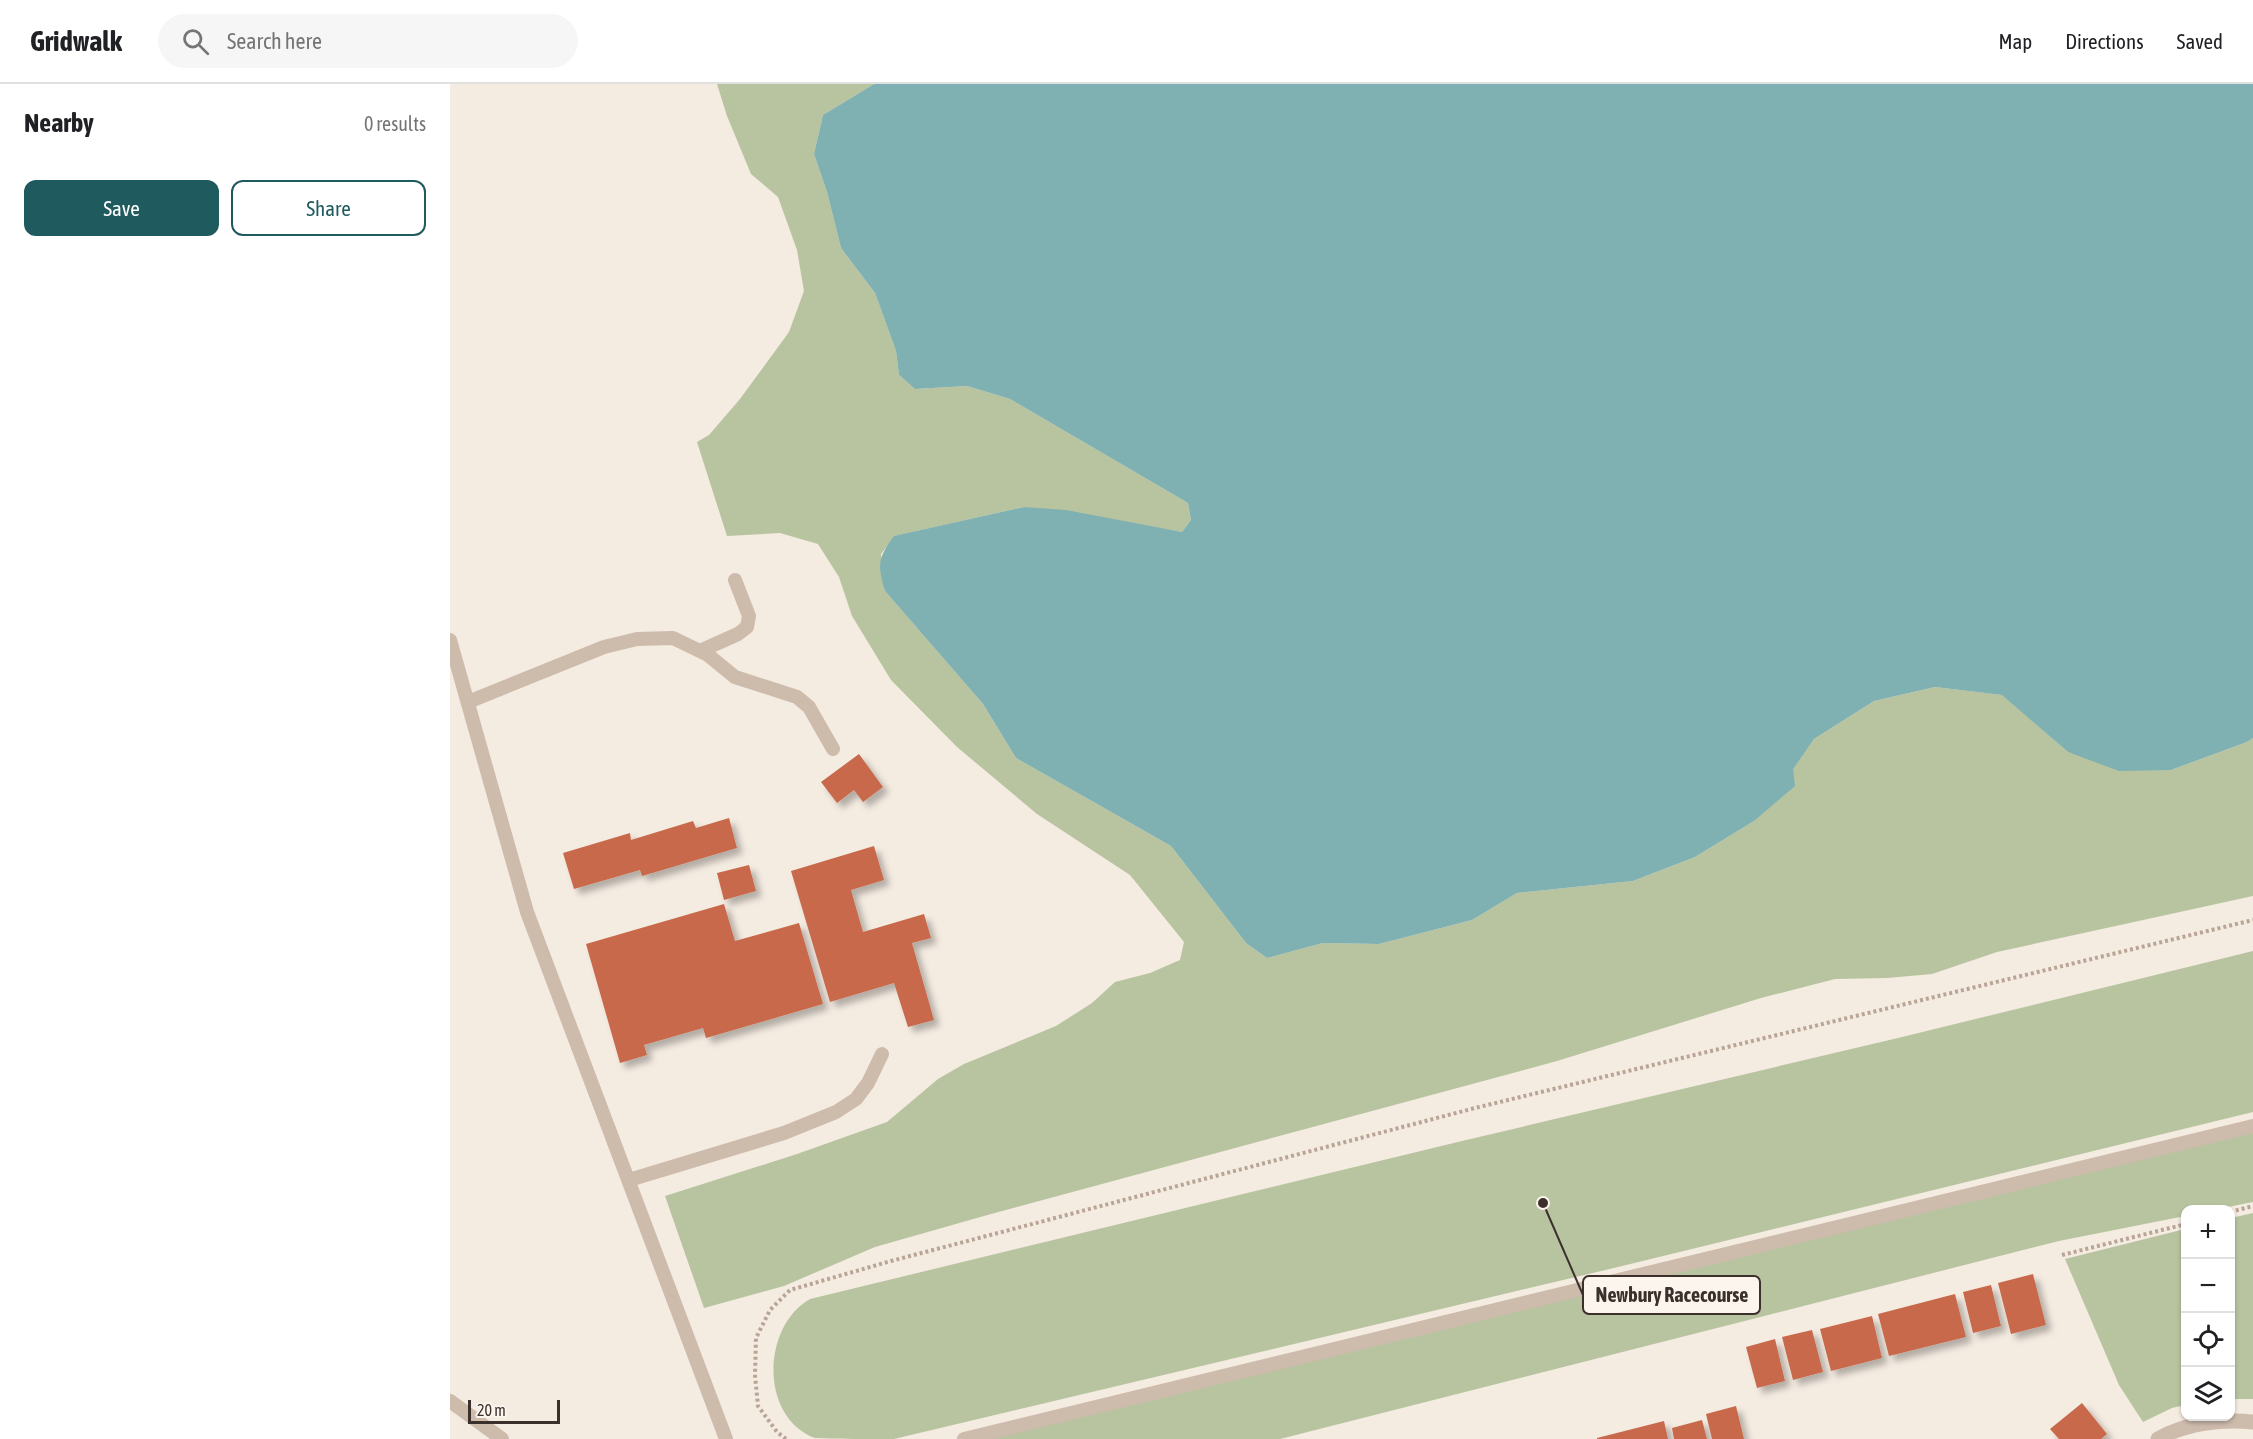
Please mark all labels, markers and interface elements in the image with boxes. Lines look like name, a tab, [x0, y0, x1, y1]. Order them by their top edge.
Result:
search box	[158, 14, 578, 68]
text: Gridwalk	[30, 25, 122, 57]
icon: search	[179, 25, 212, 58]
text: Search here	[227, 28, 322, 54]
text: Map	[1998, 29, 2032, 53]
text: Directions	[2065, 29, 2144, 53]
text: Saved	[2177, 29, 2223, 53]
text: Nearby	[24, 108, 94, 138]
text: 0 results	[364, 112, 426, 135]
button: Save	[24, 180, 219, 236]
button: Share	[231, 180, 426, 236]
map controls	[2181, 1205, 2235, 1421]
button: +	[2181, 1205, 2235, 1259]
button: −	[2181, 1259, 2235, 1313]
callout: Newbury Racecourse	[1583, 1276, 1760, 1314]
text: Newbury Racecourse	[1596, 1283, 1748, 1306]
button: locate	[2181, 1313, 2235, 1367]
button: layers	[2181, 1367, 2235, 1421]
scale bar	[468, 1397, 560, 1424]
text: 20 m	[477, 1401, 506, 1419]

